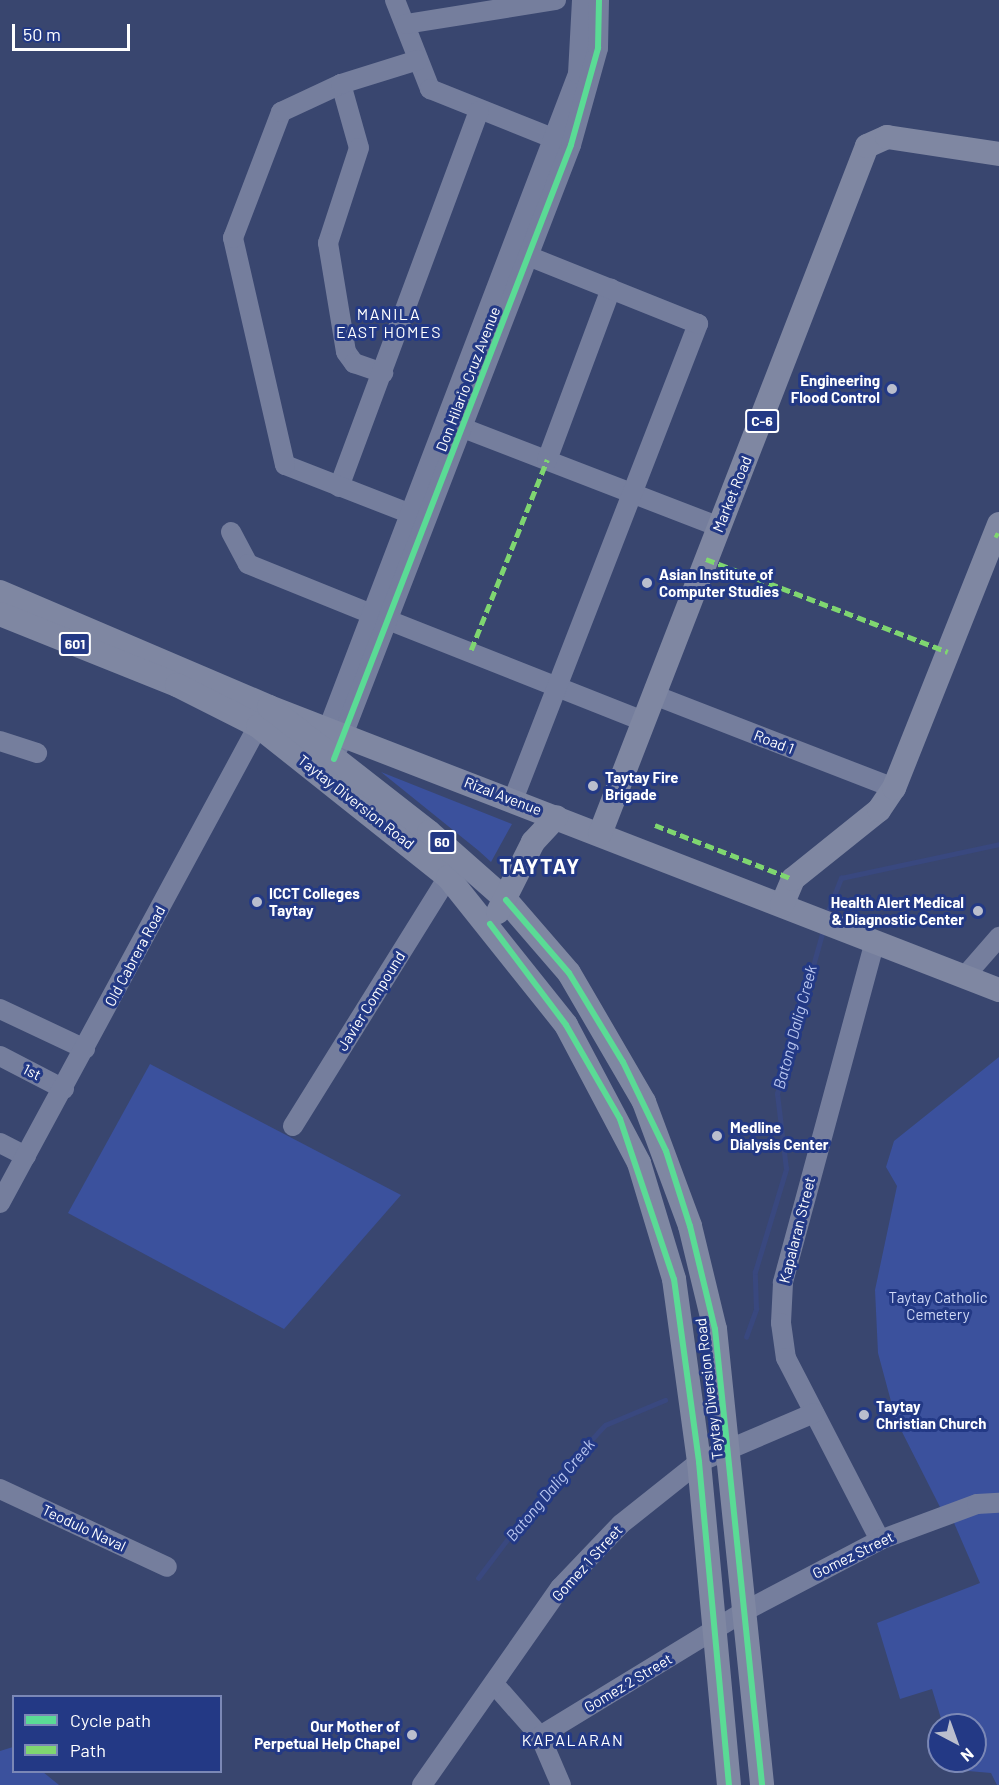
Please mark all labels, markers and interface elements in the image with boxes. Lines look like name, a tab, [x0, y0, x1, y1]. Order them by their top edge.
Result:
scale bar	[15, 12, 134, 50]
text: 50 m	[23, 23, 61, 45]
district label: MANILA EAST HOMES	[336, 304, 442, 342]
street label: Don Hilario Cruz Avenue	[432, 304, 504, 454]
place label: Engineering Flood Control	[791, 371, 880, 406]
marker: Engineering Flood Control	[885, 382, 899, 396]
road number: C-6	[744, 410, 780, 432]
street label: Market Road	[709, 453, 755, 535]
place label: Asian Institute of Computer Studies	[659, 565, 779, 600]
marker: Asian Institute of Computer Studies	[640, 576, 654, 590]
road number: 601	[58, 633, 92, 655]
street label: Road 1	[751, 726, 797, 758]
street label: Taytay Diversion Road	[294, 751, 418, 853]
place label: Taytay Fire Brigade	[605, 768, 678, 803]
street label: Rizal Avenue	[462, 773, 544, 819]
marker: Taytay Fire Brigade	[586, 779, 600, 793]
road number: 60	[427, 831, 457, 853]
district label: TAYTAY	[499, 853, 581, 879]
place label: ICCT Colleges Taytay	[269, 884, 360, 919]
place label: Health Alert Medical & Diagnostic Center	[831, 893, 964, 928]
marker: ICCT Colleges Taytay	[250, 895, 264, 909]
marker: Health Alert Medical & Diagnostic Center	[969, 902, 987, 920]
street label: Old Cabrera Road	[101, 903, 169, 1009]
street label: Javier Compound	[333, 948, 409, 1054]
water label: Batong Dalig Creek	[769, 963, 821, 1091]
street label: 1st	[20, 1060, 44, 1084]
place label: Medline Dialysis Center	[730, 1118, 829, 1153]
marker: Medline Dialysis Center	[708, 1127, 726, 1145]
street label: Kapalaran Street	[775, 1175, 819, 1285]
park label: Taytay Catholic Cemetery	[888, 1288, 988, 1323]
street label: Taytay Diversion Road	[691, 1317, 727, 1461]
place label: Taytay Christian Church	[876, 1397, 986, 1432]
marker: Taytay Christian Church	[857, 1408, 871, 1422]
water label: Batong Dalig Creek	[502, 1435, 598, 1545]
street label: Teodulo Naval	[39, 1501, 129, 1555]
street label: Gomez 1 Street	[548, 1521, 626, 1605]
street label: Gomez Street	[809, 1528, 897, 1582]
street label: Gomez 2 Street	[581, 1650, 675, 1716]
legend	[12, 1695, 222, 1773]
text: Cycle path	[70, 1709, 151, 1731]
north arrow	[927, 1713, 987, 1773]
place label: Our Mother of Perpetual Help Chapel	[254, 1717, 400, 1752]
marker: Our Mother of Perpetual Help Chapel	[405, 1728, 419, 1742]
district label: KAPALARAN	[522, 1730, 624, 1750]
text: Path	[70, 1739, 106, 1761]
text: N	[958, 1745, 978, 1766]

